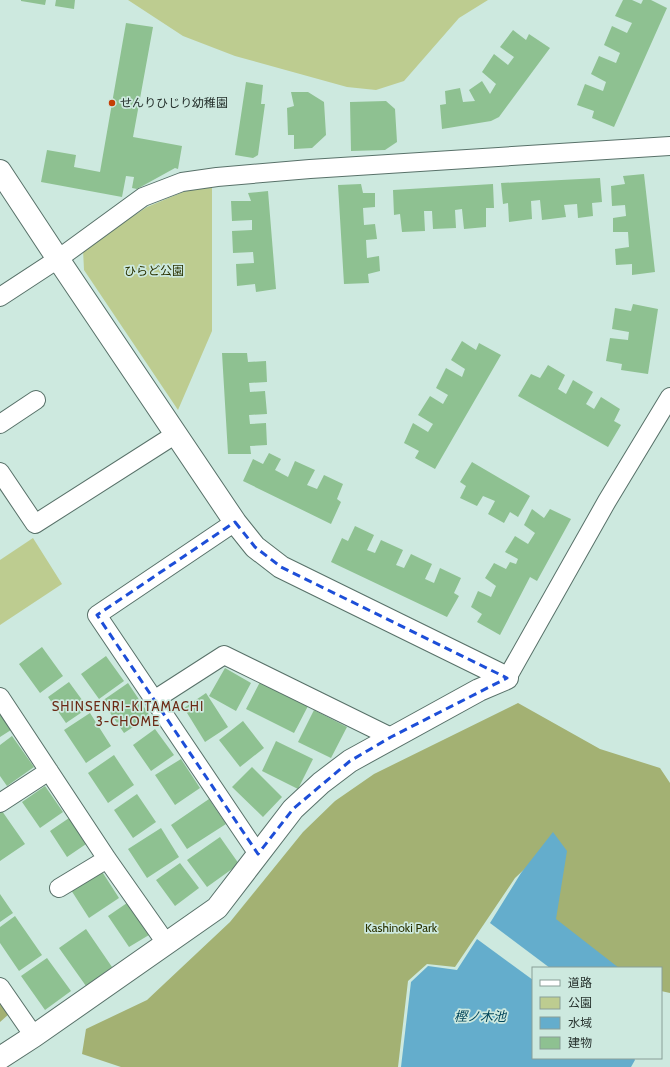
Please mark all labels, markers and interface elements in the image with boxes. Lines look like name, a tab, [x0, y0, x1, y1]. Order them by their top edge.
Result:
place label: せんりひじり幼稚園	[120, 95, 228, 110]
marker: せんりひじり幼稚園	[107, 98, 117, 108]
park label: ひらど公園	[124, 263, 184, 278]
district label: SHINSENRI-KITAMACHI 3-CHOME	[52, 698, 204, 729]
park label: Kashinoki Park	[365, 920, 438, 935]
legend	[532, 967, 662, 1059]
text: 道路	[568, 975, 592, 990]
text: 公園	[568, 995, 592, 1010]
water label: 樫ノ木池	[454, 1008, 508, 1024]
text: 水域	[568, 1015, 592, 1030]
text: 建物	[568, 1035, 592, 1050]

